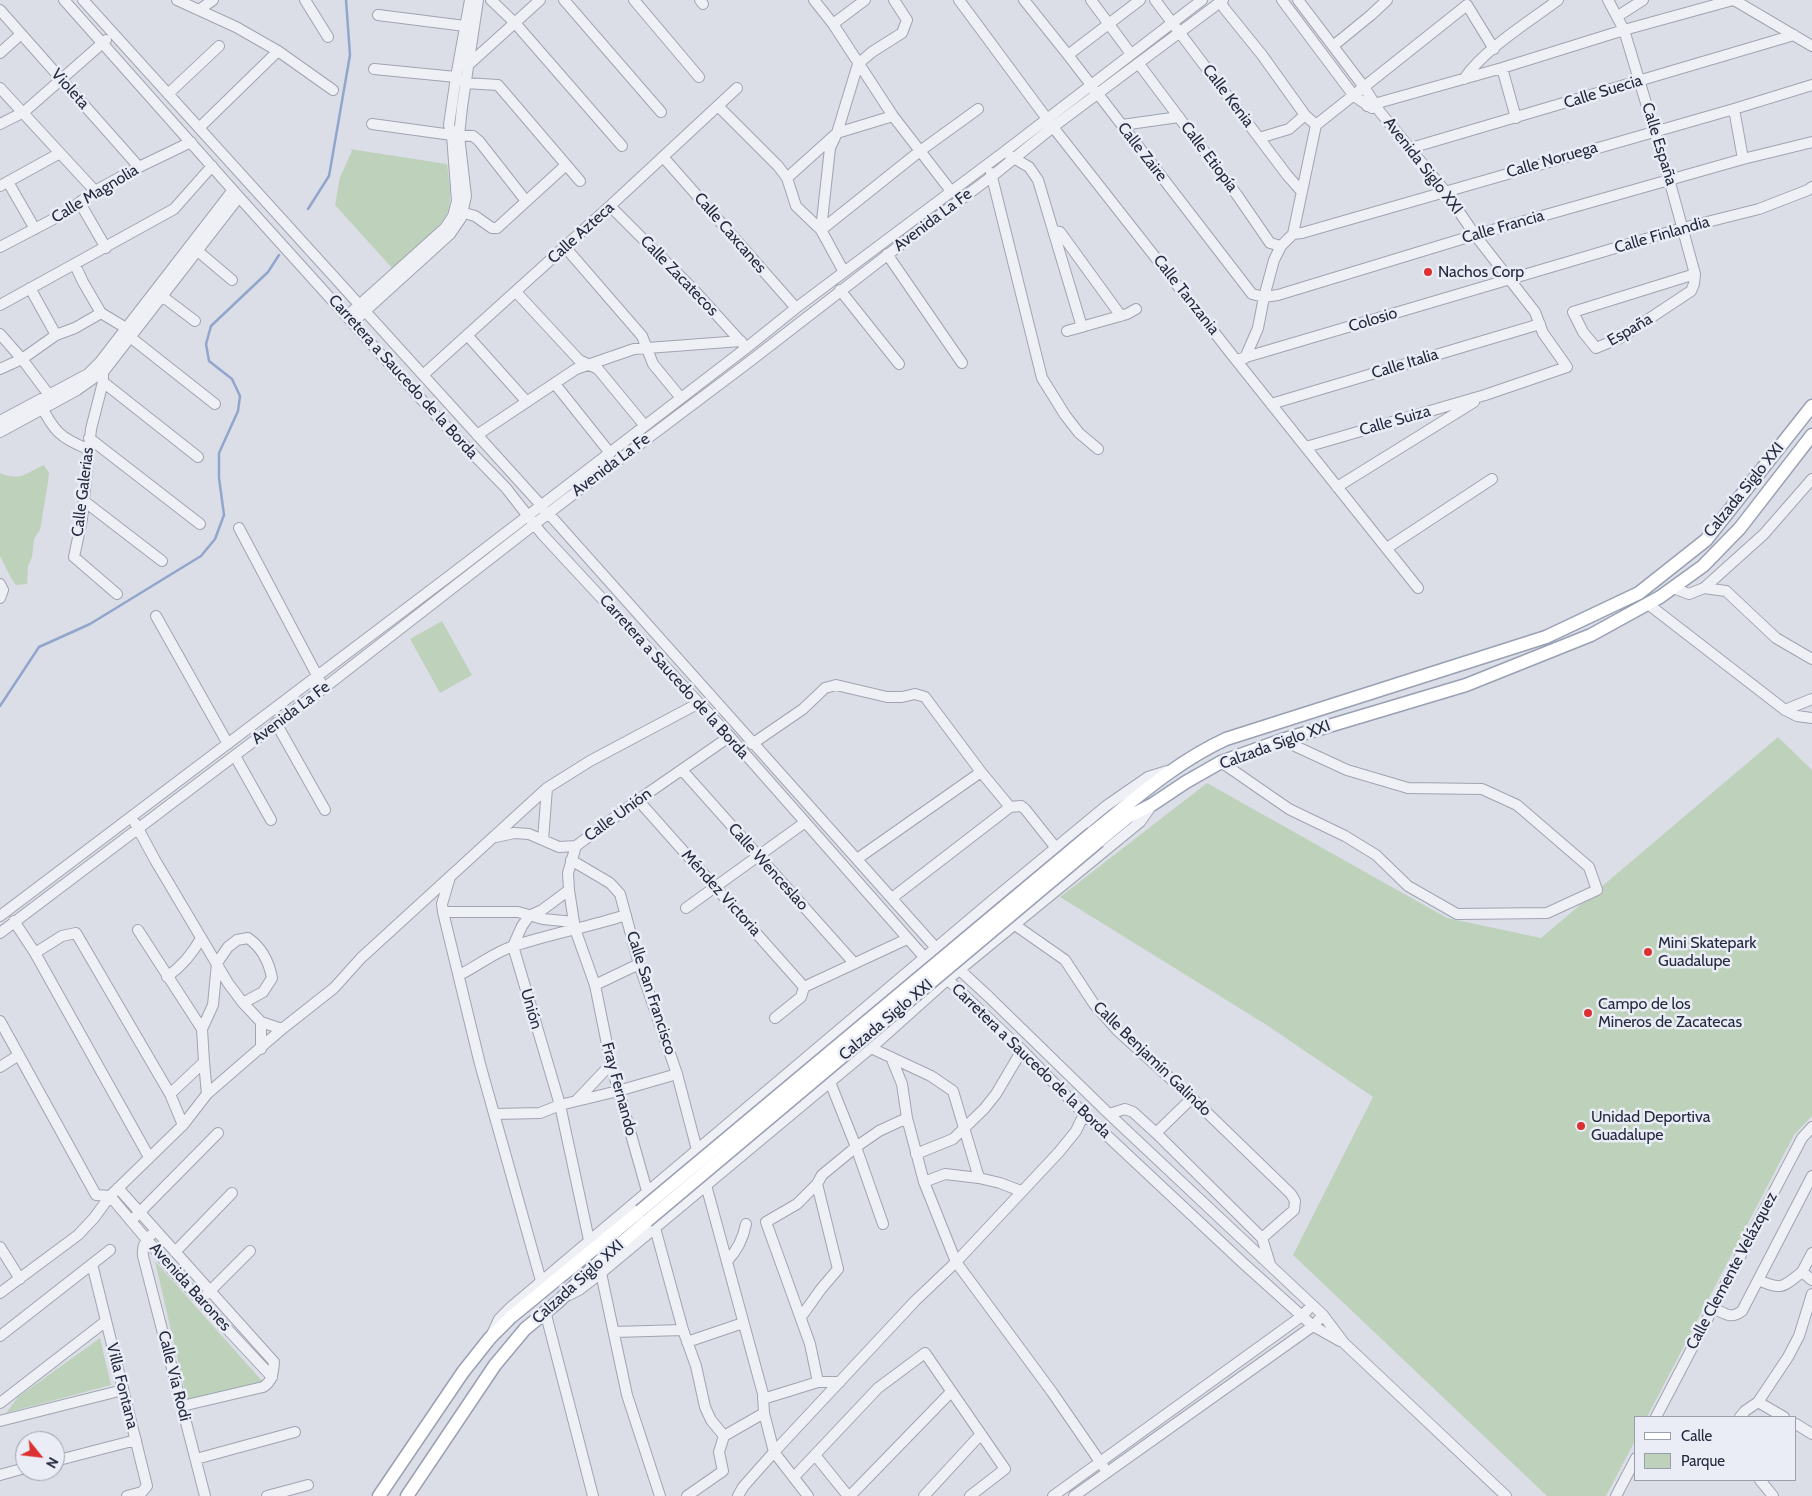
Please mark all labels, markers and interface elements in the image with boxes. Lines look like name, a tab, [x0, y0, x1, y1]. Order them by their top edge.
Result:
street label: Calle Kenia	[1198, 61, 1258, 131]
street label: Violeta	[47, 65, 93, 113]
street label: Calle Suecia	[1561, 71, 1645, 113]
street label: Calle España	[1637, 100, 1681, 188]
street label: Avenida Siglo XXI	[1379, 114, 1467, 218]
street label: Calle Etiopía	[1176, 118, 1242, 196]
street label: Calle Zaire	[1113, 119, 1171, 185]
street label: Calle Noruega	[1504, 138, 1600, 182]
street label: Calle Magnolia	[48, 161, 142, 227]
street label: Avenida La Fe	[890, 184, 976, 256]
street label: Calle Caxcanes	[690, 189, 770, 277]
street label: Calle Azteca	[544, 198, 618, 268]
street label: Calle Francia	[1460, 206, 1546, 248]
street label: Calle Finlandia	[1612, 212, 1712, 258]
street label: Calle Zacatecos	[636, 232, 722, 320]
street label: Calle Tanzania	[1149, 251, 1223, 339]
place label: Nachos Corp	[1438, 262, 1524, 282]
marker: Nachos Corp	[1422, 266, 1434, 278]
street label: Carretera a Saucedo de la Borda	[324, 291, 482, 463]
street label: Colosio	[1346, 304, 1400, 336]
street label: España	[1604, 310, 1656, 350]
street label: Calle Italia	[1369, 345, 1441, 383]
street label: Calle Suiza	[1357, 402, 1433, 440]
street label: Avenida La Fe	[568, 429, 654, 501]
street label: Calzada Siglo XXI	[1700, 439, 1788, 541]
street label: Calle Galerias	[68, 446, 98, 538]
street label: Carretera a Saucedo de la Borda	[595, 591, 753, 763]
street label: Avenida La Fe	[248, 677, 334, 749]
street label: Calzada Siglo XXI	[1217, 716, 1333, 774]
street label: Calle Unión	[581, 784, 655, 846]
street label: Calle Wenceslao	[724, 819, 812, 915]
street label: Méndez Victoria	[677, 846, 765, 940]
street label: Calle San Francisco	[622, 929, 680, 1057]
place label: Mini Skatepark Guadalupe	[1658, 933, 1756, 971]
marker: Mini Skatepark Guadalupe	[1642, 946, 1654, 958]
street label: Calzada Siglo XXI	[835, 975, 937, 1065]
street label: Carretera a Saucedo de la Borda	[947, 980, 1115, 1142]
street label: Unión	[516, 986, 546, 1032]
place label: Campo de los Mineros de Zacatecas	[1598, 994, 1742, 1032]
street label: Calle Benjamín Galindo	[1089, 998, 1215, 1120]
marker: Campo de los Mineros de Zacatecas	[1582, 1007, 1594, 1019]
street label: Fray Fernando	[597, 1040, 641, 1138]
place label: Unidad Deportiva Guadalupe	[1591, 1107, 1710, 1145]
marker: Unidad Deportiva Guadalupe	[1575, 1120, 1587, 1132]
street label: Calle Clemente Velázquez	[1682, 1189, 1782, 1353]
street label: Calzada Siglo XXI	[528, 1236, 628, 1328]
street label: Avenida Barones	[145, 1239, 235, 1335]
street label: Calle Vía Rodi	[154, 1329, 194, 1423]
street label: Villa Fontana	[102, 1341, 142, 1431]
legend	[1634, 1416, 1797, 1481]
text: Calle	[1681, 1427, 1712, 1445]
north arrow	[15, 1431, 65, 1481]
text: Parque	[1681, 1452, 1725, 1470]
text: N	[42, 1454, 63, 1471]

